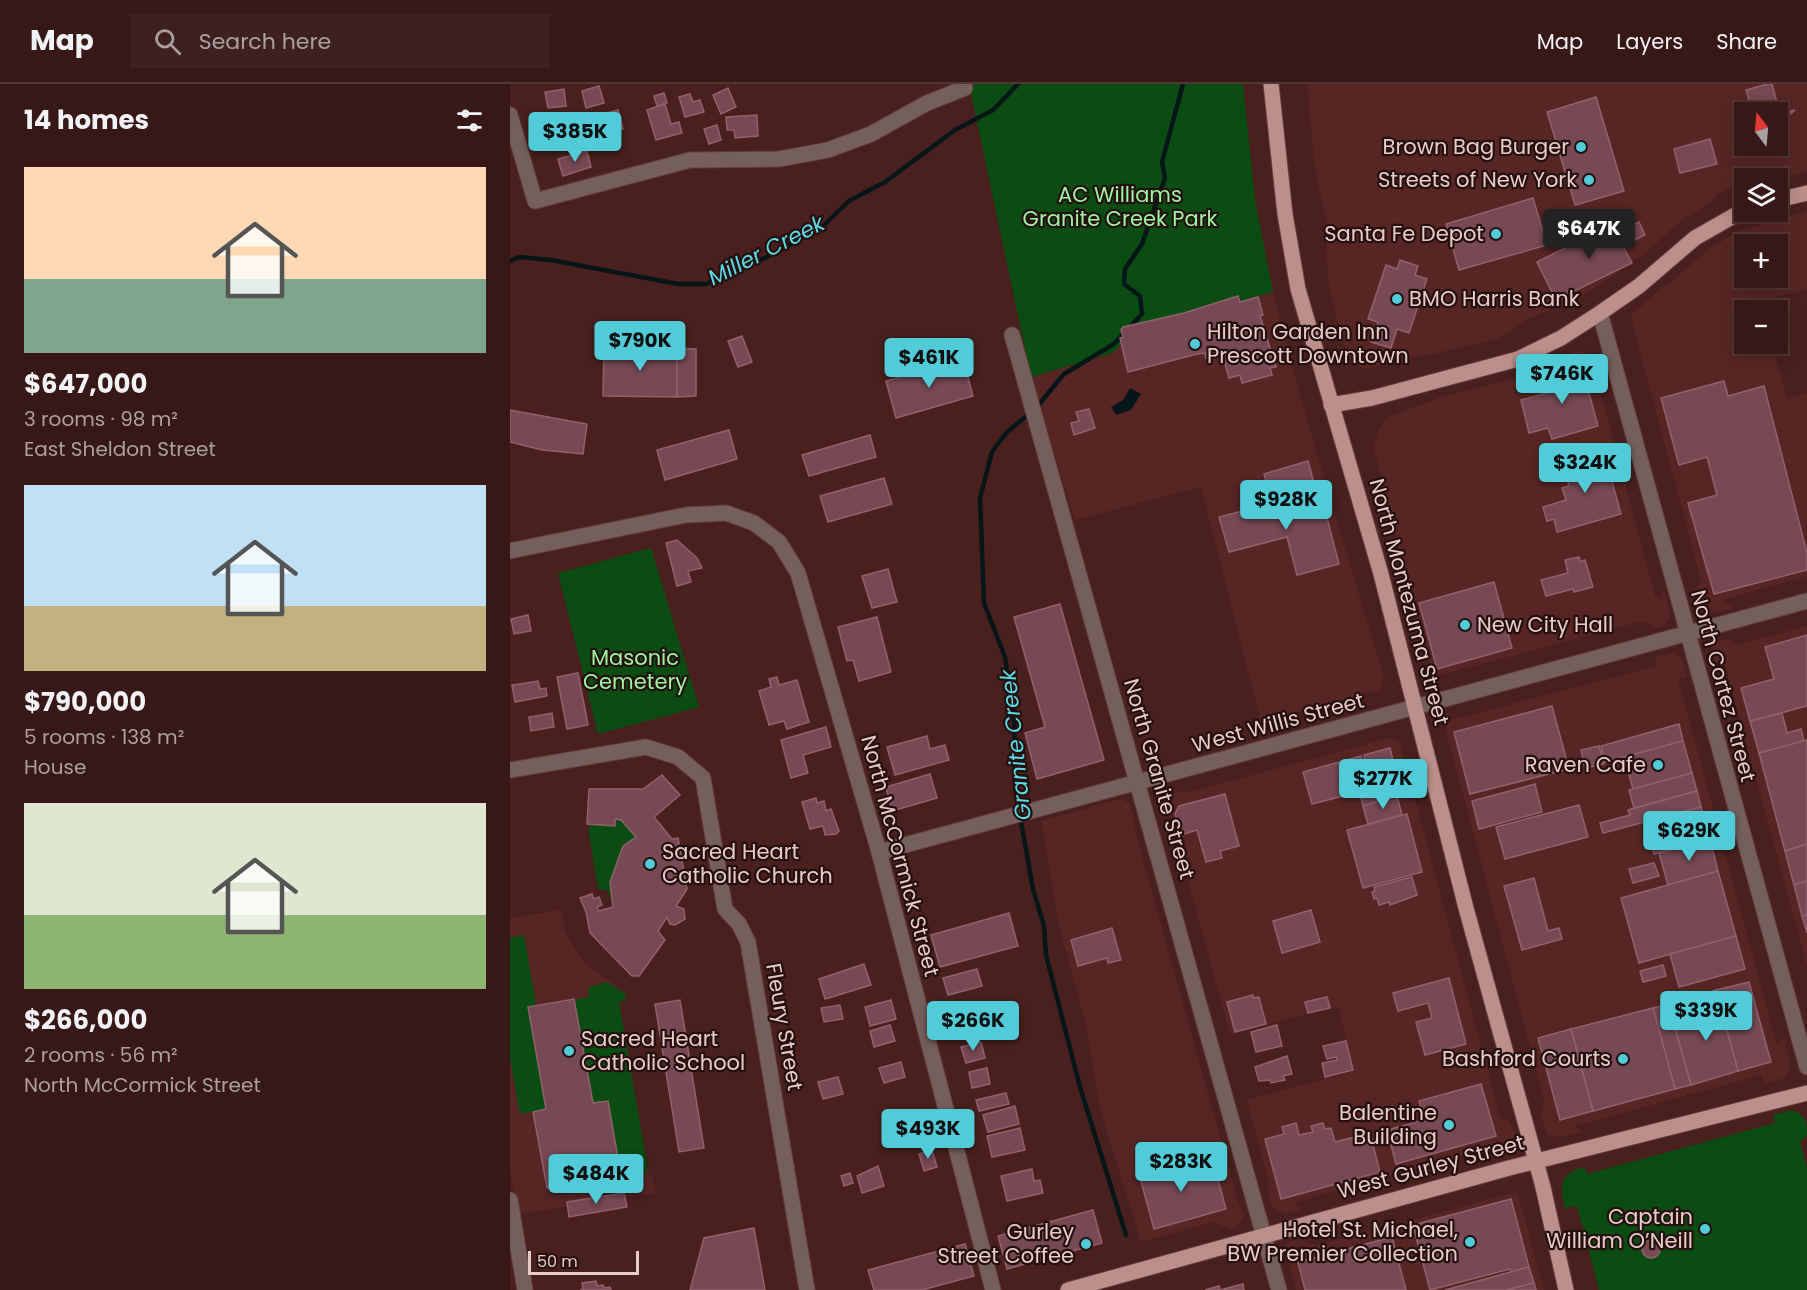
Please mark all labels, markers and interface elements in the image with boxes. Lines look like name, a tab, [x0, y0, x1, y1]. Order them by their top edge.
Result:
search box	[130, 14, 550, 68]
text: Map	[30, 21, 94, 60]
icon: search	[151, 25, 184, 58]
text: Search here	[199, 26, 331, 57]
text: Map	[1537, 27, 1583, 56]
text: Layers	[1616, 27, 1683, 56]
text: Share	[1716, 27, 1777, 56]
text: 14 homes	[24, 102, 149, 138]
north arrow	[1734, 102, 1788, 156]
map controls	[1734, 102, 1788, 354]
icon: filters	[453, 104, 486, 137]
pin: $385K	[533, 112, 617, 163]
text: $385K	[542, 117, 608, 145]
place label: Brown Bag Burger	[1383, 132, 1569, 161]
marker: Brown Bag Burger	[1574, 140, 1588, 154]
place label: Streets of New York	[1378, 165, 1577, 194]
button: layers	[1734, 168, 1788, 222]
marker: Streets of New York	[1582, 173, 1596, 187]
park label: AC Williams Granite Creek Park	[1023, 180, 1218, 233]
icon: home	[201, 206, 309, 314]
water label: Miller Creek	[702, 207, 831, 293]
pin: $647K	[1547, 209, 1631, 260]
text: $647K	[1557, 214, 1621, 242]
place label: Santa Fe Depot	[1324, 219, 1484, 248]
marker: Santa Fe Depot	[1489, 227, 1503, 241]
button: +	[1734, 234, 1788, 288]
place label: BMO Harris Bank	[1409, 284, 1580, 313]
marker: BMO Harris Bank	[1390, 292, 1404, 306]
button: −	[1734, 300, 1788, 354]
place label: Hilton Garden Inn Prescott Downtown	[1207, 317, 1409, 370]
pin: $790K	[598, 321, 682, 372]
text: $790K	[608, 326, 672, 354]
marker: Hilton Garden Inn Prescott Downtown	[1188, 337, 1202, 351]
pin: $461K	[887, 338, 971, 389]
text: $461K	[899, 343, 959, 371]
pin: $746K	[1520, 354, 1604, 405]
text: $746K	[1530, 359, 1594, 387]
text: $647,000	[24, 366, 148, 402]
text: 3 rooms · 98 m²	[24, 405, 178, 433]
text: East Sheldon Street	[24, 435, 216, 463]
pin: $324K	[1543, 443, 1627, 494]
text: $324K	[1553, 448, 1617, 476]
street label: North Montezuma Street	[1363, 475, 1456, 728]
pin: $928K	[1244, 480, 1328, 531]
text: $928K	[1254, 485, 1318, 513]
icon: home	[201, 524, 309, 632]
street label: North Cortez Street	[1684, 587, 1763, 785]
place label: New City Hall	[1477, 610, 1613, 639]
marker: New City Hall	[1458, 618, 1472, 632]
park label: Masonic Cemetery	[583, 643, 687, 696]
water label: Granite Creek	[992, 666, 1039, 822]
street label: North Granite Street	[1117, 675, 1202, 883]
text: $790,000	[24, 684, 146, 720]
street label: West Willis Street	[1189, 686, 1367, 759]
text: 5 rooms · 138 m²	[24, 723, 184, 751]
street label: North McCormick Street	[854, 732, 947, 980]
place label: Raven Cafe	[1525, 750, 1646, 779]
text: House	[24, 753, 86, 781]
marker: Raven Cafe	[1651, 758, 1665, 772]
pin: $277K	[1341, 759, 1425, 810]
text: $277K	[1353, 764, 1413, 792]
pin: $629K	[1647, 811, 1731, 862]
text: $629K	[1657, 816, 1721, 844]
place label: Sacred Heart Catholic Church	[662, 837, 833, 890]
icon: home	[201, 842, 309, 950]
marker: Sacred Heart Catholic Church	[643, 857, 657, 871]
street label: Fleury Street	[759, 961, 810, 1093]
pin: $339K	[1664, 991, 1748, 1042]
text: $339K	[1674, 996, 1738, 1024]
pin: $266K	[931, 1001, 1015, 1052]
text: $266,000	[24, 1002, 147, 1038]
text: $266K	[941, 1006, 1005, 1034]
place label: Sacred Heart Catholic School	[581, 1024, 745, 1077]
text: 2 rooms · 56 m²	[24, 1041, 178, 1069]
marker: Sacred Heart Catholic School	[562, 1044, 576, 1058]
place label: Bashford Courts	[1442, 1044, 1611, 1073]
marker: Bashford Courts	[1616, 1052, 1630, 1066]
text: North McCormick Street	[24, 1071, 261, 1099]
place label: Balentine Building	[1339, 1098, 1437, 1151]
pin: $493K	[886, 1109, 970, 1160]
text: $493K	[895, 1114, 961, 1142]
marker: Balentine Building	[1442, 1118, 1456, 1132]
street label: West Gurley Street	[1334, 1128, 1528, 1205]
pin: $283K	[1139, 1142, 1223, 1193]
text: $283K	[1149, 1147, 1213, 1175]
pin: $484K	[554, 1154, 638, 1205]
text: $484K	[562, 1159, 630, 1187]
place label: Captain William O’Neill	[1546, 1202, 1693, 1255]
place label: Hotel St. Michael, BW Premier Collection	[1227, 1215, 1458, 1268]
place label: Gurley Street Coffee	[937, 1217, 1074, 1270]
marker: Captain William O’Neill	[1698, 1222, 1712, 1236]
marker: Hotel St. Michael, BW Premier Collection	[1463, 1235, 1477, 1249]
marker: Gurley Street Coffee	[1079, 1237, 1093, 1251]
scale bar	[528, 1248, 639, 1276]
text: 50 m	[537, 1250, 578, 1273]

